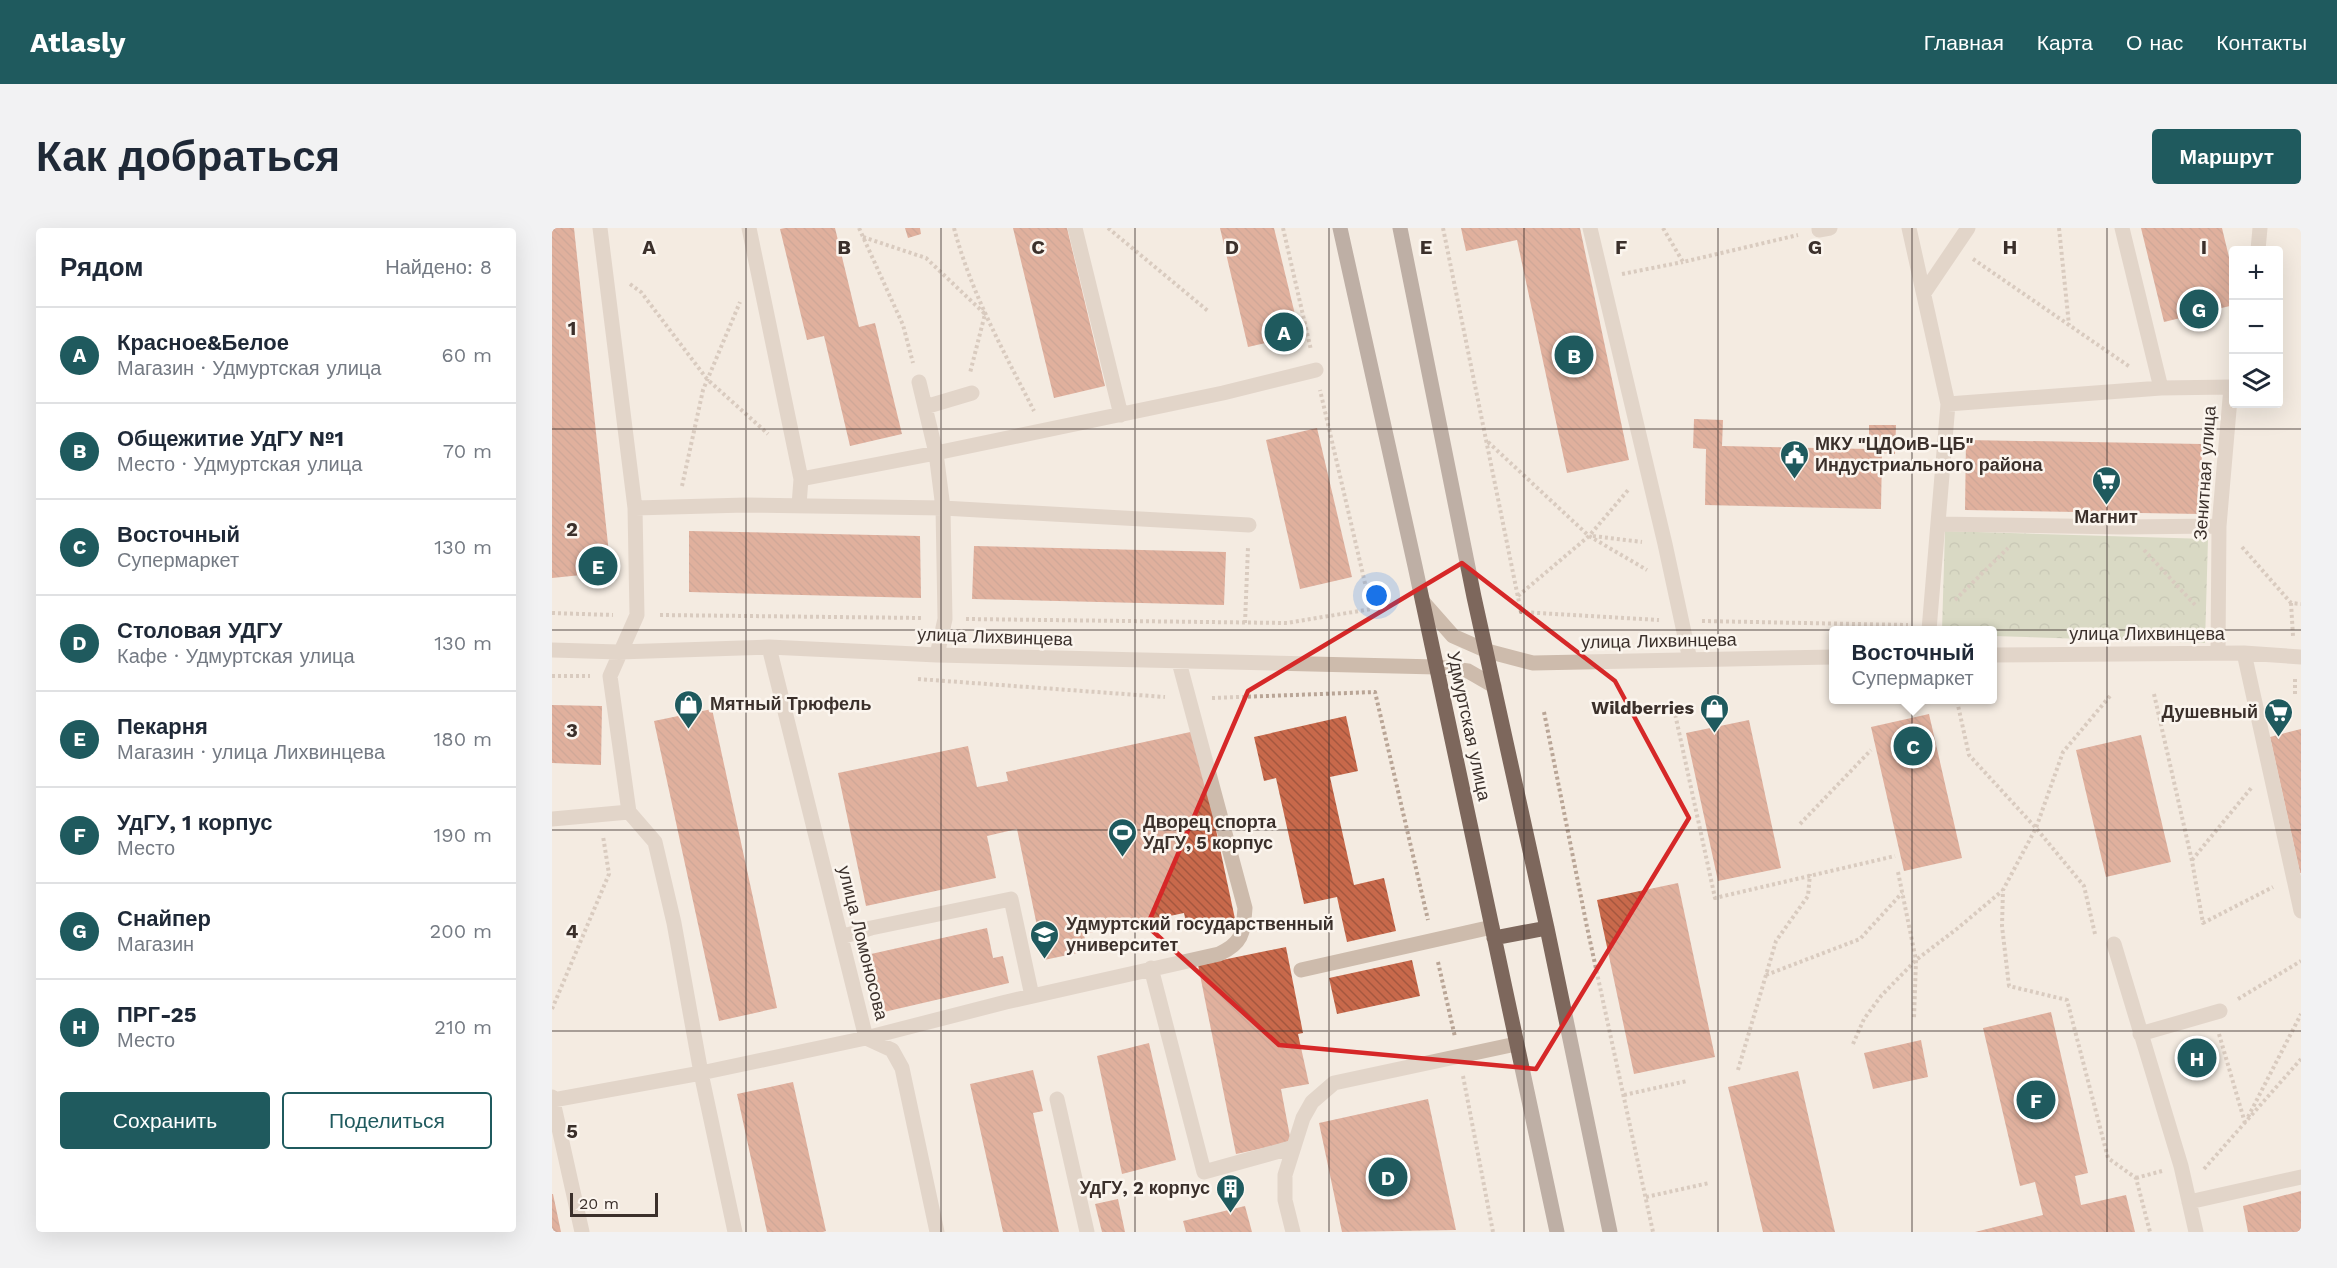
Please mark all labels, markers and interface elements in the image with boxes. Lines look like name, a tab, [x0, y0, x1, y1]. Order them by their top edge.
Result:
text: Atlasly	[30, 26, 125, 59]
text: Главная	[1924, 30, 2004, 55]
text: Карта	[2037, 30, 2093, 55]
text: О нас	[2126, 30, 2183, 55]
text: Контакты	[2216, 30, 2307, 55]
button: Маршрут	[2152, 129, 2301, 184]
text: Как добраться	[36, 132, 340, 181]
text: A	[642, 235, 656, 259]
text: B	[837, 235, 851, 259]
text: C	[1031, 235, 1045, 259]
text: D	[1225, 235, 1239, 259]
text: E	[1420, 235, 1432, 259]
text: F	[1615, 235, 1627, 259]
text: G	[1808, 235, 1822, 259]
text: H	[2003, 235, 2017, 259]
text: I	[2201, 235, 2207, 259]
map controls	[2229, 246, 2283, 408]
button: +	[2229, 246, 2283, 300]
text: Рядом	[60, 252, 143, 282]
text: Найдено: 8	[385, 255, 492, 279]
pin: G	[2180, 286, 2218, 332]
button: −	[2229, 300, 2283, 354]
pin: A	[1264, 310, 1304, 354]
text: 1	[568, 316, 576, 340]
text: Красное&Белое	[117, 330, 289, 355]
pin: B	[1554, 332, 1594, 378]
text: A	[73, 343, 86, 367]
text: 60 m	[442, 343, 492, 367]
button: layers	[2229, 354, 2283, 408]
text: Магазин · Удмуртская улица	[117, 356, 381, 380]
street label: Зенитная улица	[2189, 404, 2220, 541]
text: Общежитие УдГУ №1	[117, 426, 344, 451]
place label: МКУ "ЦДОиВ-ЦБ" Индустриального района	[1815, 433, 2044, 475]
public building icon: МКУ "ЦДОиВ-ЦБ" Индустриального района	[1778, 438, 1810, 480]
text: B	[73, 439, 86, 463]
text: 70 m	[443, 439, 492, 463]
text: Место · Удмуртская улица	[117, 452, 362, 476]
supermarket icon: Магнит	[2090, 464, 2122, 506]
place label: Магнит	[2074, 506, 2138, 527]
text: 2	[566, 517, 578, 541]
text: Восточный	[117, 522, 240, 547]
text: C	[73, 535, 86, 559]
text: 130 m	[434, 535, 492, 559]
pin: E	[578, 544, 618, 588]
text: Супермаркет	[117, 548, 239, 572]
your location	[1362, 581, 1391, 610]
text: Столовая УДГУ	[117, 618, 282, 643]
street label: улица Лихвинцева	[917, 623, 1074, 650]
street label: улица Лихвинцева	[2069, 623, 2226, 644]
popup	[1829, 626, 1997, 704]
street label: улица Лихвинцева	[1581, 629, 1738, 652]
text: D	[72, 631, 87, 655]
text: 130 m	[434, 631, 492, 655]
text: Восточный	[1851, 640, 1975, 665]
text: Кафе · Удмуртская улица	[117, 644, 355, 668]
street label: Удмуртская улица	[1443, 649, 1496, 803]
text: Супермаркет	[1851, 666, 1974, 690]
shop icon: Мятный Трюфель	[673, 688, 705, 730]
shop icon: Wildberries	[1699, 692, 1731, 734]
place label: Мятный Трюфель	[710, 693, 871, 714]
supermarket icon: Душевный	[2263, 696, 2295, 738]
place label: Wildberries	[1591, 697, 1694, 718]
place label: Душевный	[2162, 701, 2258, 722]
text: Пекарня	[117, 714, 208, 739]
text: 3	[566, 718, 578, 742]
pin: C	[1894, 724, 1932, 768]
text: E	[73, 727, 86, 751]
text: 180 m	[434, 727, 492, 751]
text: Магазин · улица Лихвинцева	[117, 740, 385, 764]
text: УдГУ, 1 корпус	[117, 810, 273, 835]
place label: Дворец спорта УдГУ, 5 корпус	[1143, 811, 1277, 853]
sports icon: Дворец спорта УдГУ, 5 корпус	[1106, 816, 1138, 858]
text: F	[73, 823, 86, 847]
text: 190 m	[434, 823, 492, 847]
text: Место	[117, 836, 175, 860]
street label: улица Ломоносова	[834, 864, 893, 1023]
text: Снайпер	[117, 906, 211, 931]
place label: Удмуртский государственный университет	[1066, 913, 1334, 955]
school or university icon: Удмуртский государственный университет	[1029, 918, 1061, 960]
text: G	[72, 919, 87, 943]
text: 200 m	[430, 919, 492, 943]
text: 4	[566, 919, 579, 943]
text: Магазин	[117, 932, 194, 956]
text: ПРГ-25	[117, 1002, 197, 1027]
text: H	[72, 1015, 87, 1039]
text: 210 m	[434, 1015, 492, 1039]
text: Место	[117, 1028, 175, 1052]
pin: H	[2178, 1036, 2216, 1080]
pin: F	[2016, 1078, 2056, 1122]
button: Сохранить	[60, 1092, 270, 1149]
button: Поделиться	[282, 1092, 492, 1149]
text: 5	[566, 1119, 578, 1143]
pin: D	[1368, 1154, 1408, 1200]
building icon: УдГУ, 2 корпус	[1215, 1172, 1247, 1214]
place label: УдГУ, 2 корпус	[1080, 1177, 1210, 1198]
scale bar	[570, 1190, 658, 1218]
text: 20 m	[579, 1194, 619, 1213]

